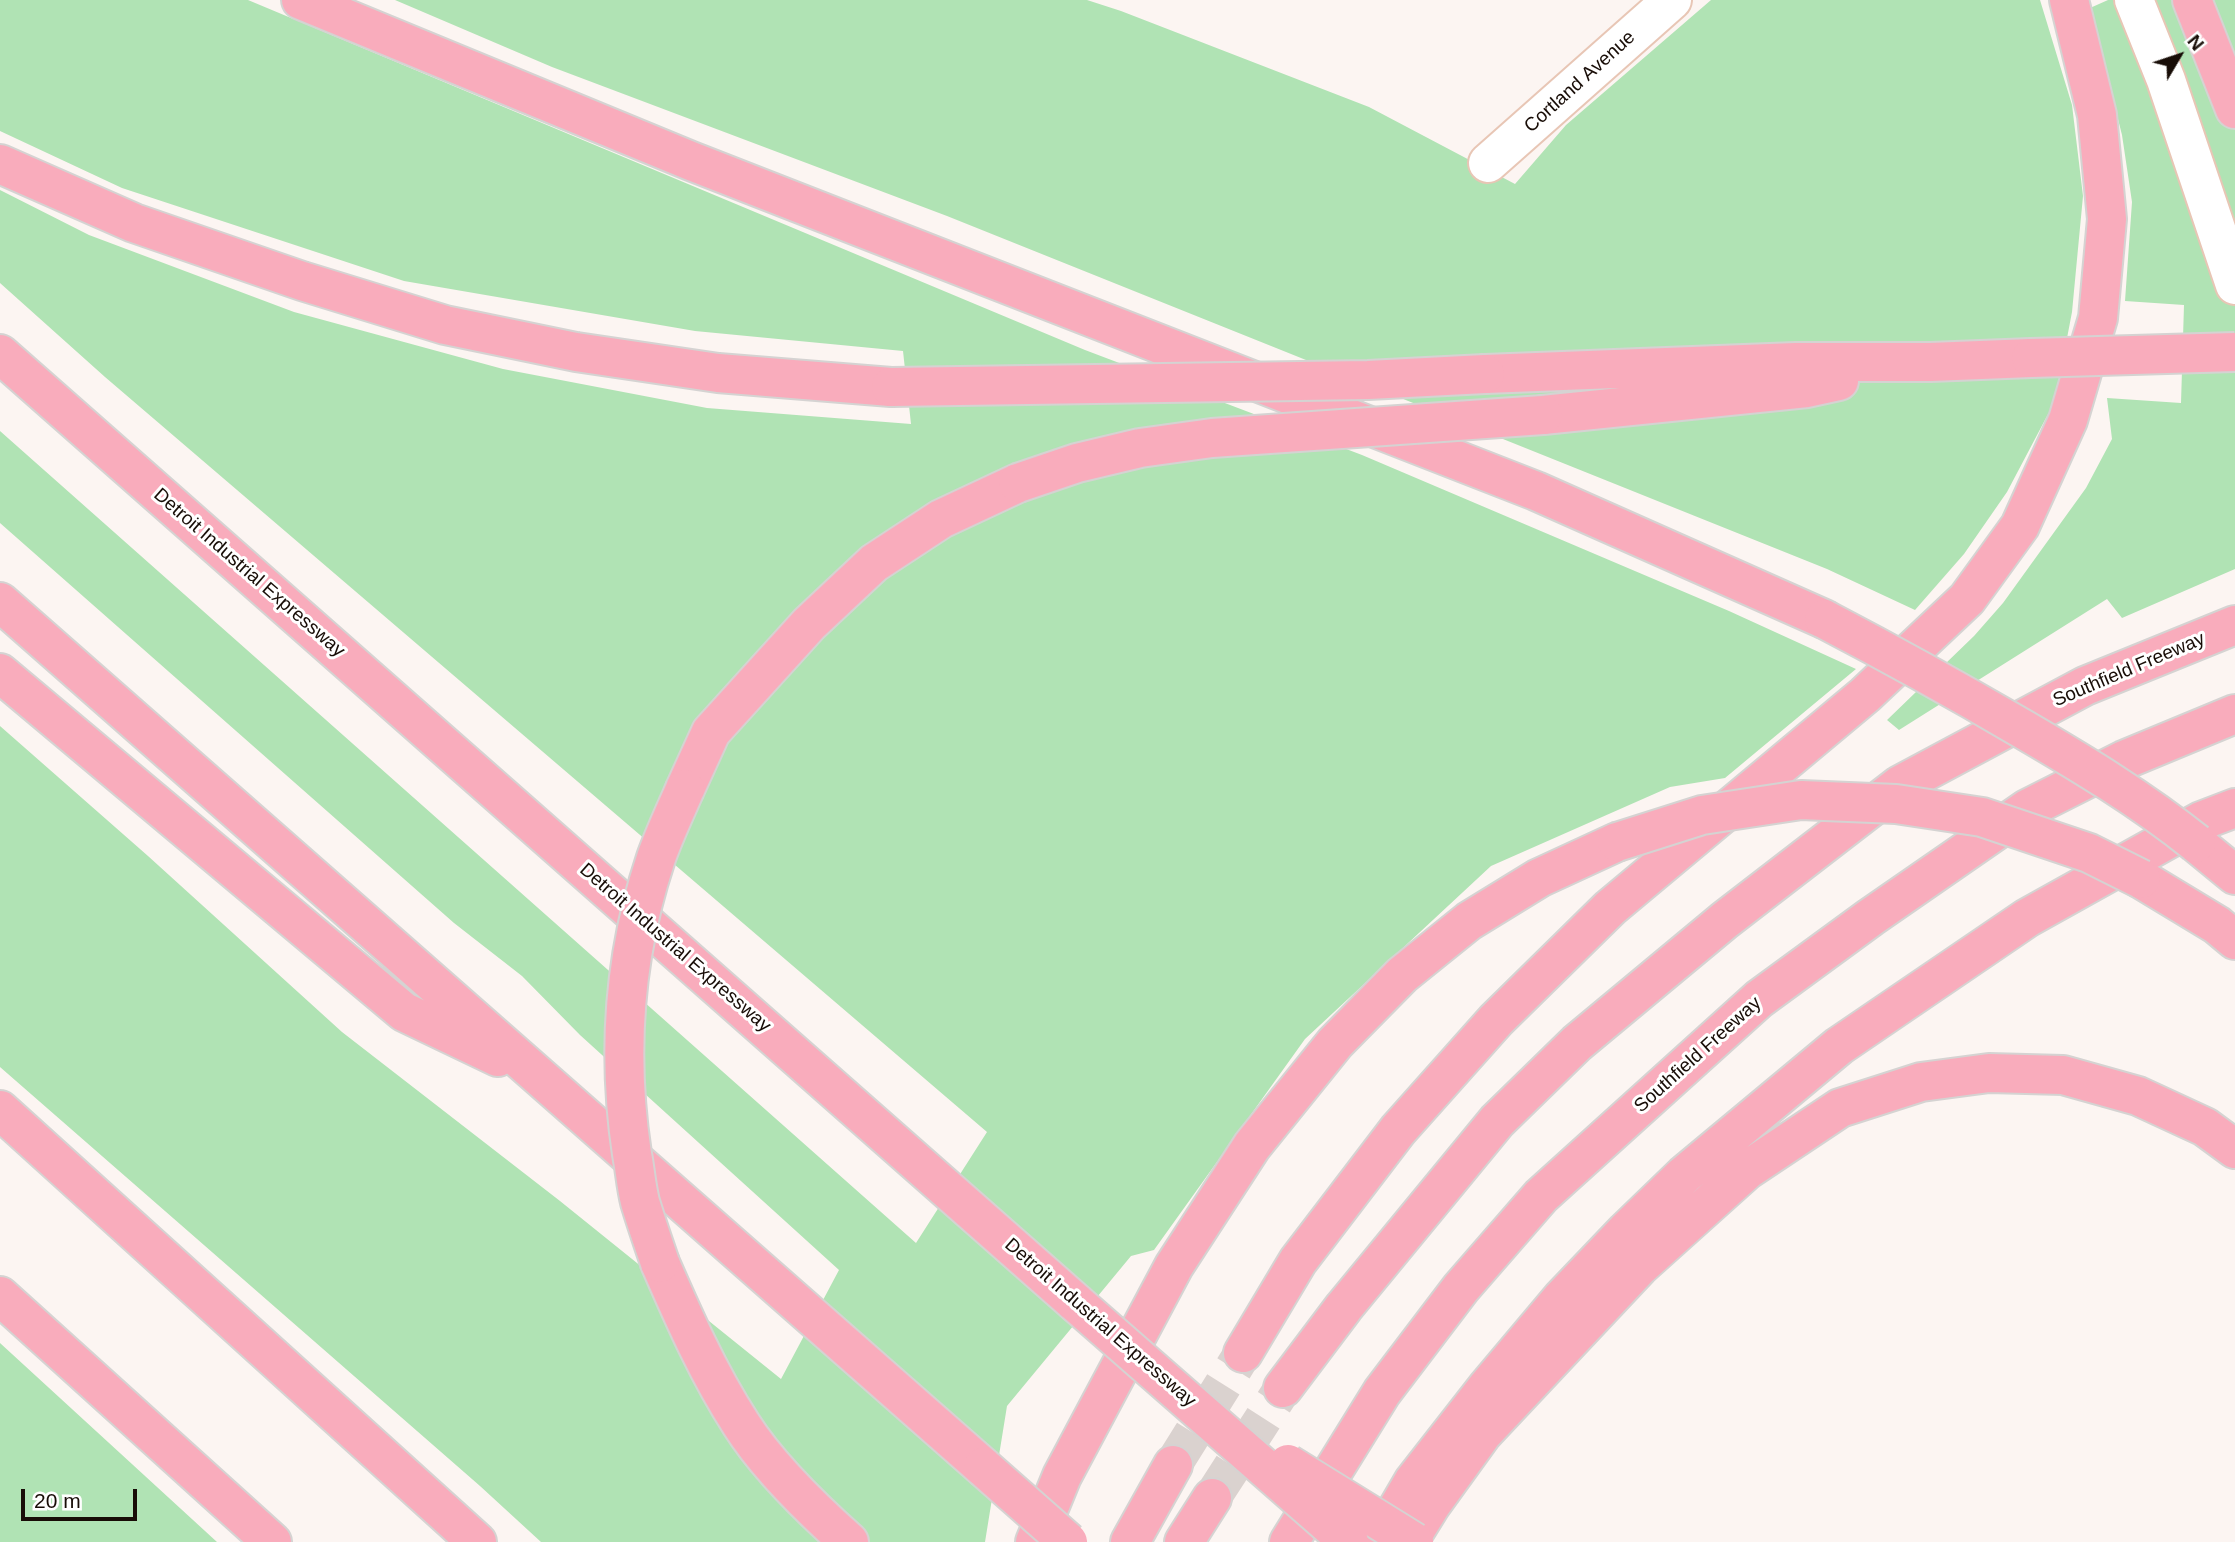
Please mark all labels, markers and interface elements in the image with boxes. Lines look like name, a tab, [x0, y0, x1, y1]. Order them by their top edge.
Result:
north arrow	[2144, 21, 2214, 91]
street label: Cortland Avenue	[1520, 26, 1640, 138]
text: N	[2183, 31, 2208, 54]
street label: Detroit Industrial Expressway	[149, 484, 349, 662]
street label: Southfield Freeway	[2050, 628, 2208, 712]
street label: Detroit Industrial Expressway	[575, 859, 775, 1037]
street label: Southfield Freeway	[1630, 992, 1766, 1118]
street label: Detroit Industrial Expressway	[1000, 1234, 1200, 1412]
scale bar	[24, 1476, 140, 1520]
text: 20 m	[34, 1489, 81, 1512]

